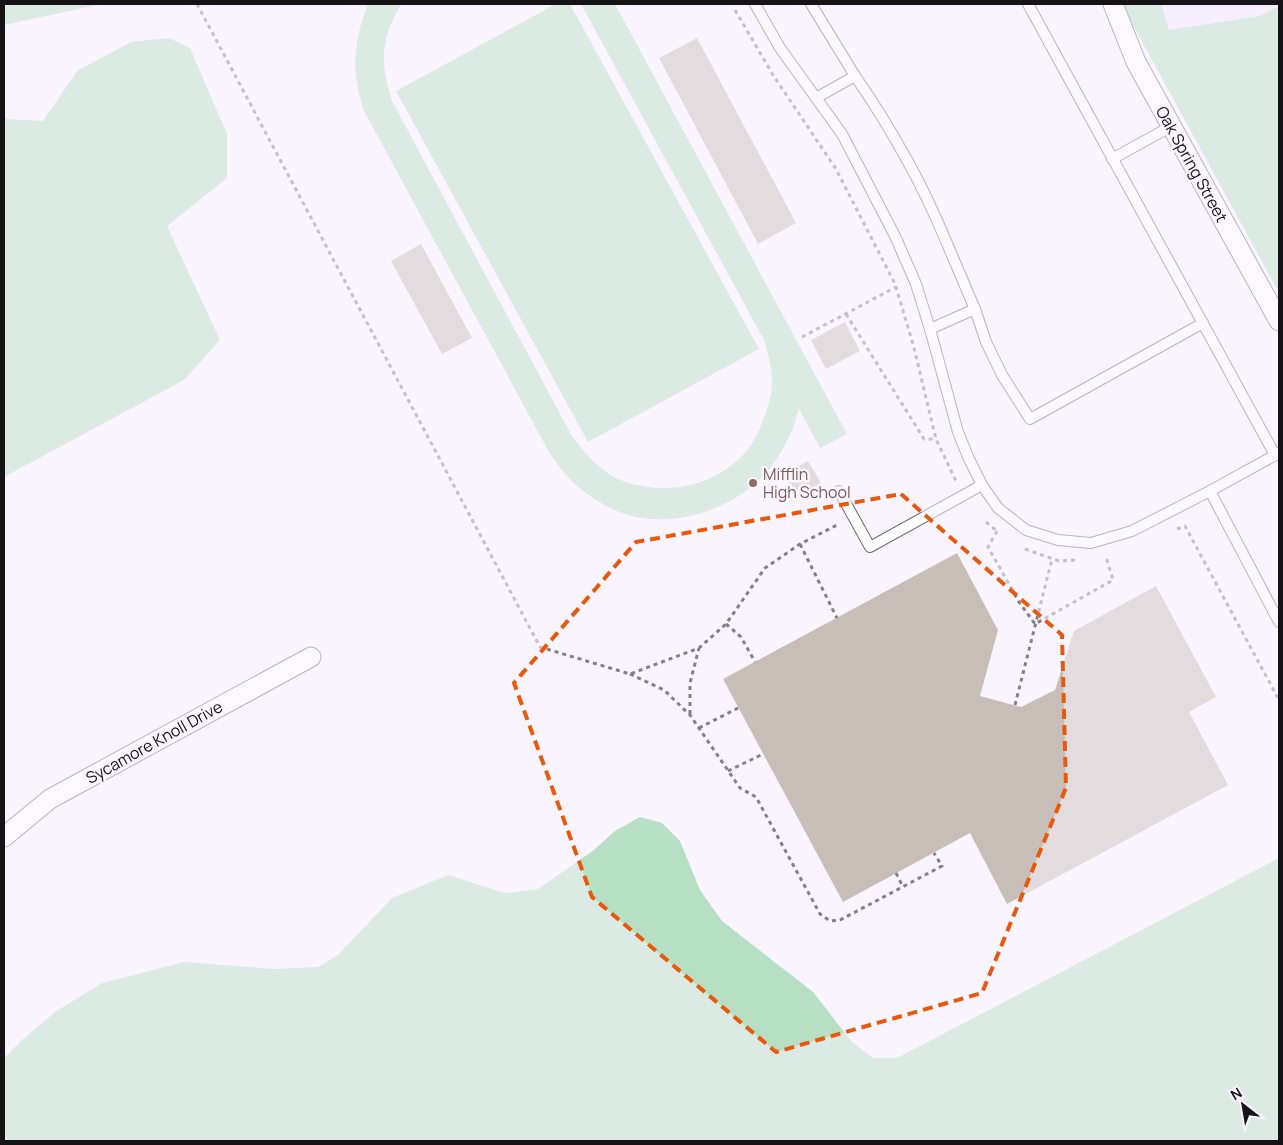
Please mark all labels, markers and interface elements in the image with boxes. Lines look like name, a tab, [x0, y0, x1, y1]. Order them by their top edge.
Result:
street label: Oak Spring Street	[1151, 102, 1233, 226]
place label: Mifflin High School	[763, 463, 851, 503]
marker: Mifflin High School	[747, 477, 759, 489]
street label: Sycamore Knoll Drive	[82, 695, 226, 789]
north arrow	[1218, 1080, 1268, 1130]
text: N	[1227, 1083, 1245, 1104]

